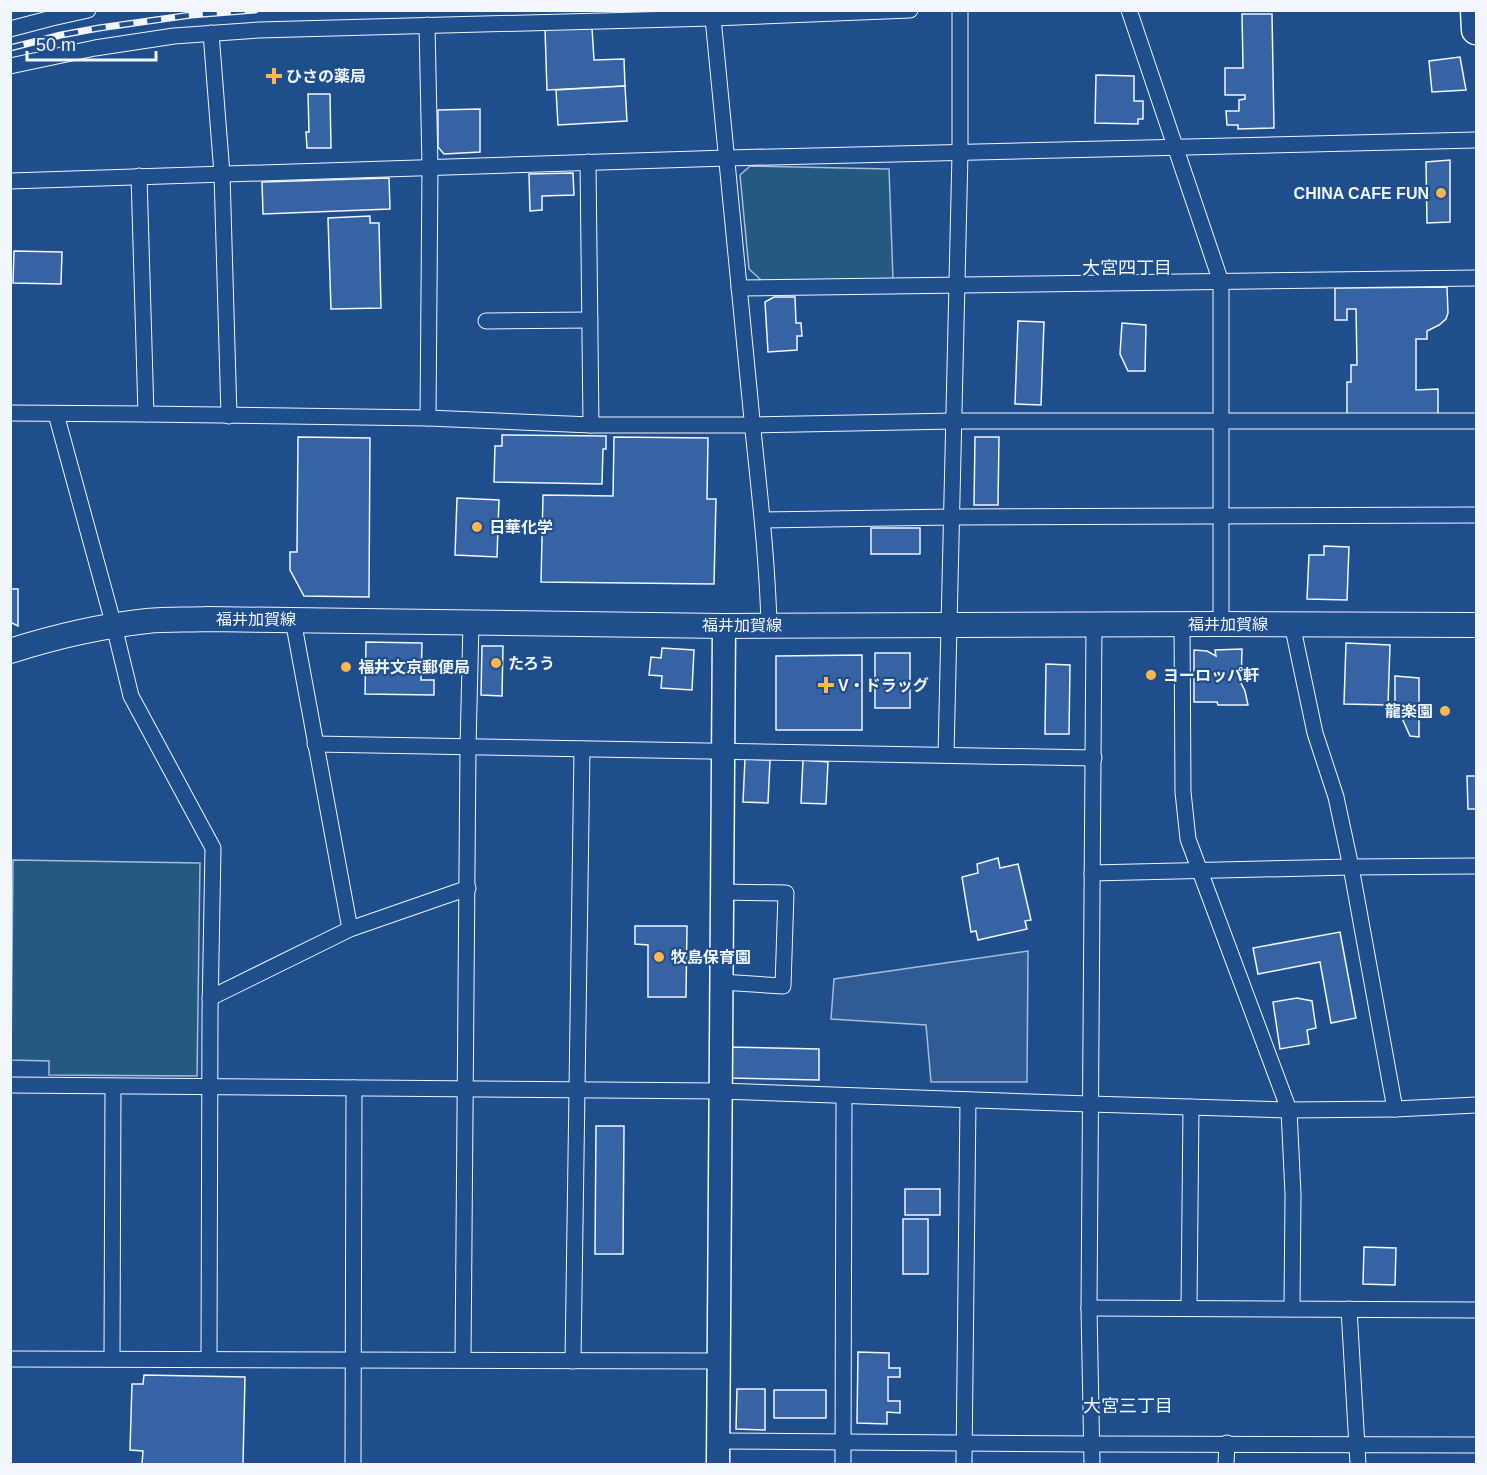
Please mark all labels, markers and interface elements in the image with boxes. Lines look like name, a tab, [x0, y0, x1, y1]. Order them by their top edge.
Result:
scale bar	[27, 24, 156, 62]
text: 50 m	[36, 35, 76, 55]
place label: ひさの薬局	[286, 68, 366, 85]
marker: ひさの薬局	[267, 69, 281, 83]
place label: CHINA CAFE FUN	[1294, 185, 1429, 202]
marker: CHINA CAFE FUN	[1434, 186, 1448, 200]
district label: 大宮四丁目	[1082, 258, 1172, 278]
place label: 日華化学	[489, 519, 553, 536]
marker: 日華化学	[470, 520, 484, 534]
street label: 福井加賀線	[216, 611, 296, 628]
street label: 福井加賀線	[1188, 616, 1268, 633]
street label: 福井加賀線	[702, 617, 782, 634]
place label: たろう	[508, 655, 555, 672]
marker: たろう	[489, 656, 503, 670]
place label: 福井文京郵便局	[358, 658, 470, 676]
marker: 福井文京郵便局	[339, 660, 353, 674]
place label: ヨーロッパ軒	[1163, 667, 1259, 684]
marker: ヨーロッパ軒	[1144, 668, 1158, 682]
place label: V・ドラッグ	[838, 676, 929, 694]
marker: V・ドラッグ	[819, 678, 833, 692]
place label: 龍楽園	[1385, 703, 1433, 720]
marker: 龍楽園	[1438, 704, 1452, 718]
place label: 牧島保育園	[671, 949, 751, 966]
marker: 牧島保育園	[652, 950, 666, 964]
district label: 大宮三丁目	[1083, 1396, 1173, 1416]

